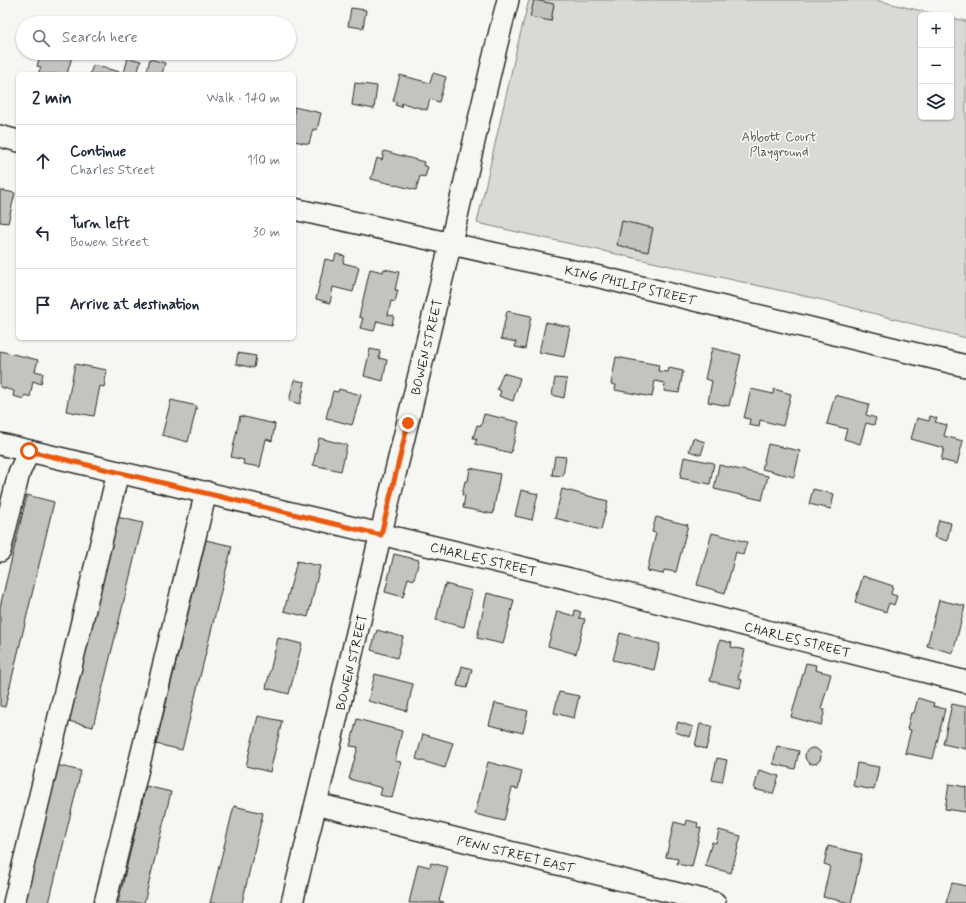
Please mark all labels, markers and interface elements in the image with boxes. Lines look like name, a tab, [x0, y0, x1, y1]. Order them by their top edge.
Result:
map controls	[918, 12, 954, 120]
button: +	[918, 12, 954, 48]
search box	[16, 16, 296, 60]
icon: search	[30, 27, 52, 49]
text: Search here	[62, 28, 138, 48]
button: −	[918, 48, 954, 84]
button: layers	[918, 84, 954, 120]
text: 2 min	[32, 87, 72, 109]
text: Walk · 140 m	[207, 90, 280, 107]
park label: Abbott Court Playground	[741, 129, 817, 161]
text: Continue	[70, 142, 126, 162]
icon: ahead	[32, 150, 54, 172]
text: 110 m	[247, 152, 280, 169]
text: Charles Street	[70, 162, 155, 179]
text: Turn left	[70, 214, 130, 234]
icon: left	[32, 222, 54, 244]
text: 30 m	[253, 224, 280, 241]
text: Bowen Street	[70, 234, 149, 251]
street label: KING PHILIP STREET	[563, 262, 699, 310]
icon: arrive	[32, 294, 54, 316]
text: Arrive at destination	[70, 295, 199, 315]
street label: BOWEN STREET	[408, 297, 447, 397]
route end	[399, 414, 417, 432]
route start	[20, 442, 38, 460]
street label: CHARLES STREET	[428, 539, 538, 581]
street label: BOWEN STREET	[333, 612, 372, 712]
street label: CHARLES STREET	[742, 618, 852, 662]
street label: PENN STREET EAST	[455, 832, 577, 878]

